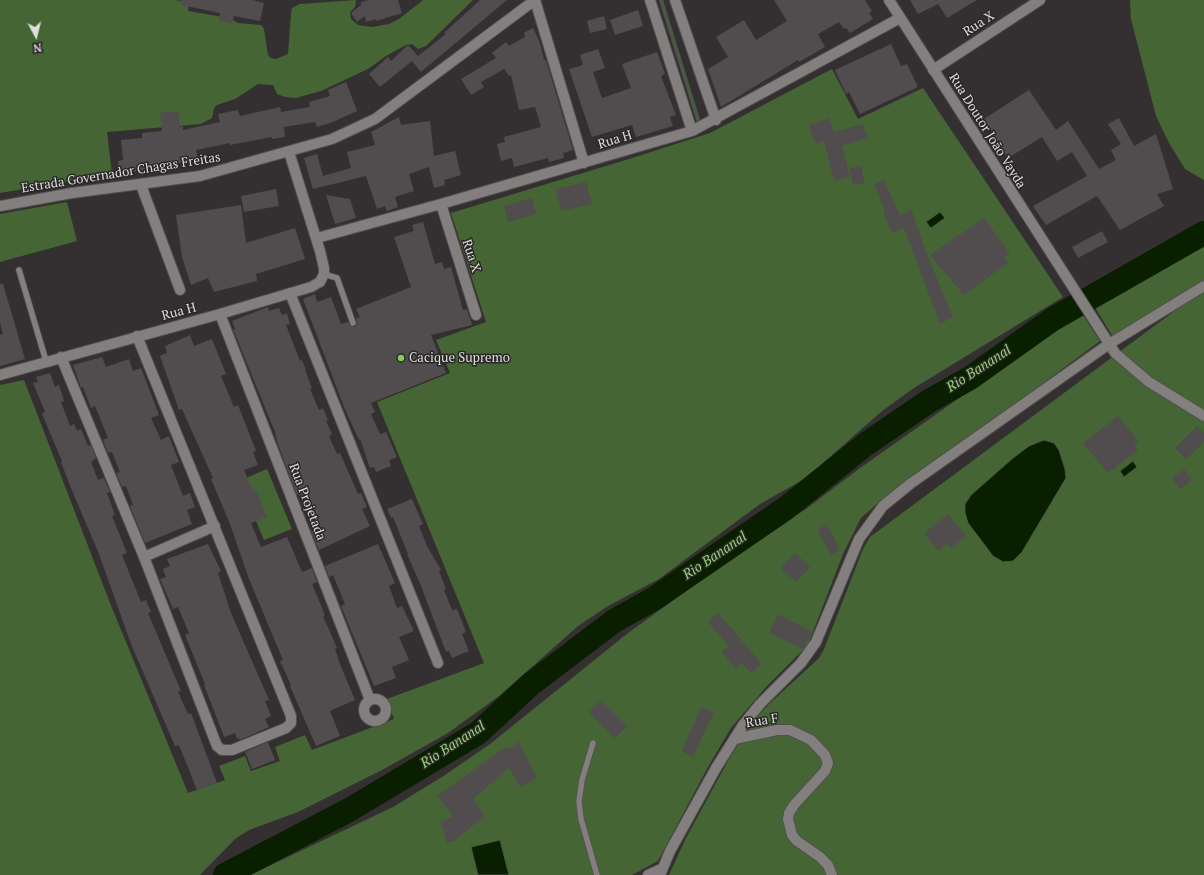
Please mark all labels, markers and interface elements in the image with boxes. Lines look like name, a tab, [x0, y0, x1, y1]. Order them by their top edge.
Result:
street label: Rua X	[960, 8, 998, 40]
north arrow	[16, 16, 56, 56]
text: N	[32, 40, 42, 55]
street label: Rua Doutor João Vayda	[945, 71, 1029, 191]
street label: Rua H	[596, 127, 634, 153]
street label: Estrada Governador Chagas Freitas	[20, 150, 222, 196]
street label: Rua X	[458, 237, 484, 275]
street label: Rua H	[160, 300, 198, 324]
water label: Rio Bananal	[944, 342, 1014, 396]
place label: Cacique Supremo	[409, 350, 510, 366]
marker: Cacique Supremo	[396, 353, 406, 363]
street label: Rua Projetada	[285, 461, 329, 543]
water label: Rio Bananal	[680, 529, 750, 583]
street label: Rua F	[745, 711, 779, 731]
water label: Rio Bananal	[418, 718, 488, 772]

